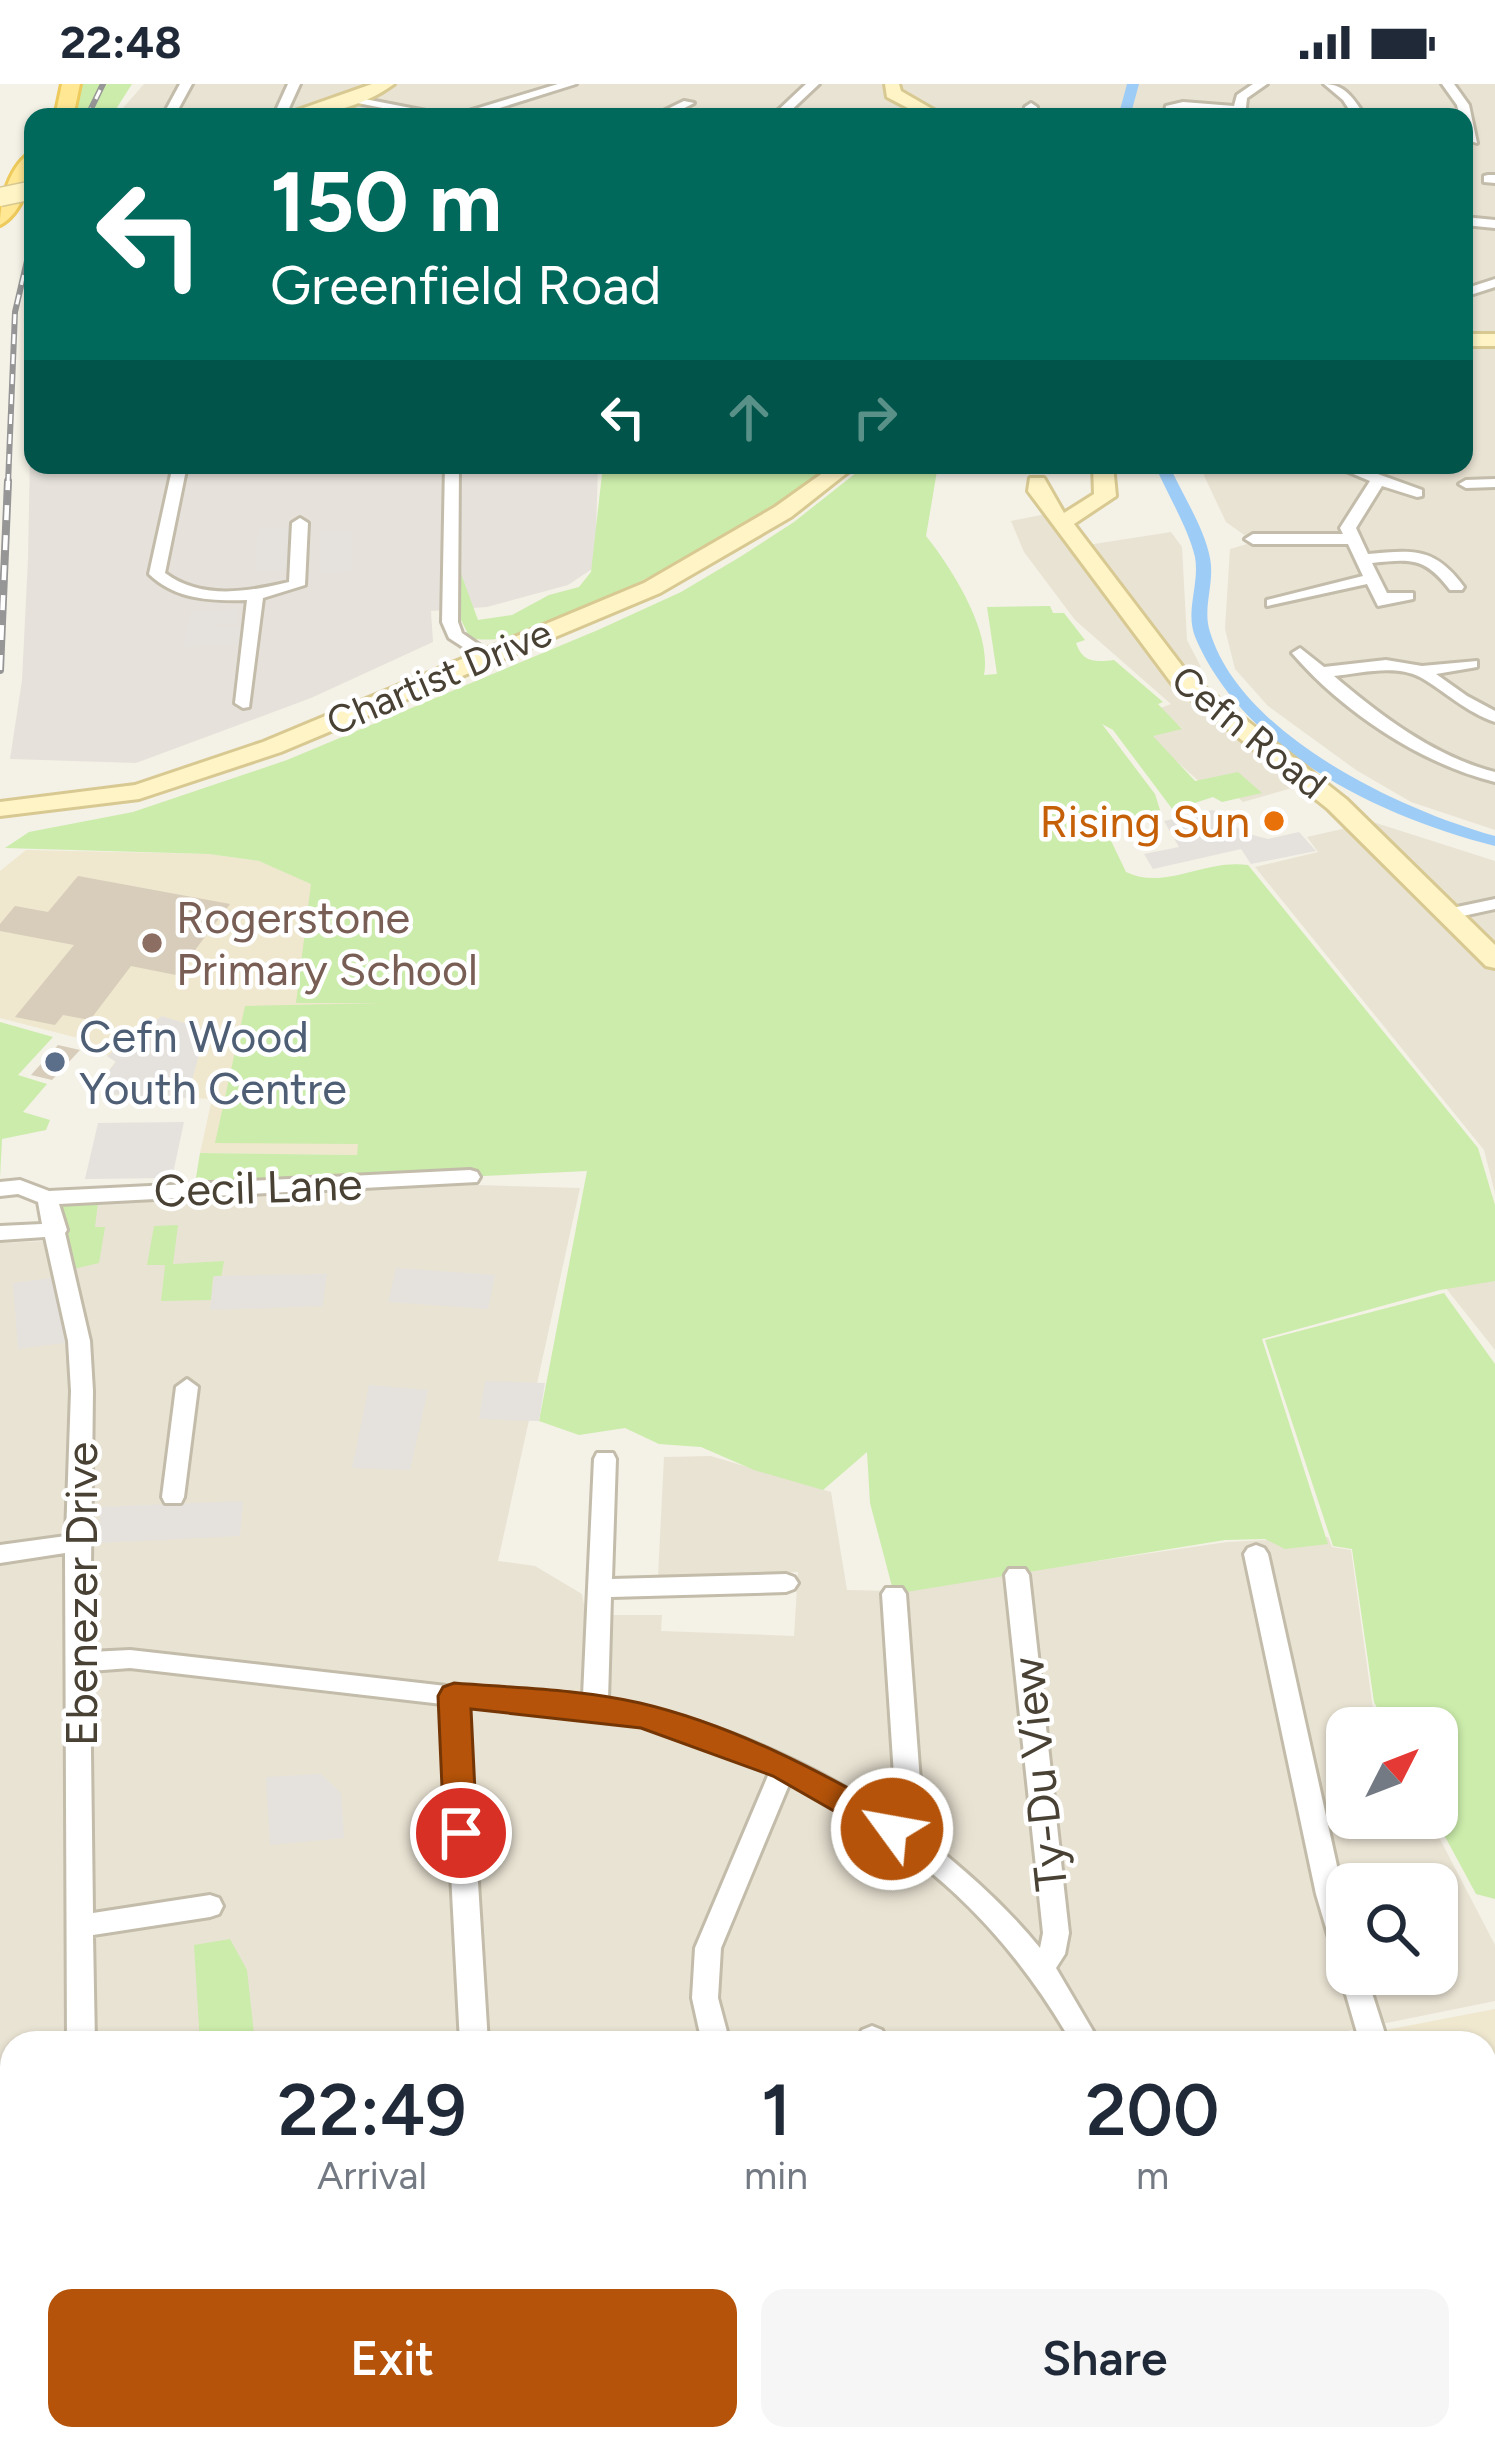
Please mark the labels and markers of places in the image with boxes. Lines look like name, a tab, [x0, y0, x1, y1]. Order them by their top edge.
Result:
place label: Rising Sun	[1039, 794, 1250, 848]
marker: Rising Sun	[1261, 808, 1287, 834]
place label: Rogerstone Primary School	[176, 890, 478, 996]
marker: Rogerstone Primary School	[139, 930, 165, 956]
place label: Cefn Wood Youth Centre	[79, 1009, 347, 1115]
marker: Cefn Wood Youth Centre	[42, 1049, 68, 1075]
pin	[410, 1782, 512, 1884]

